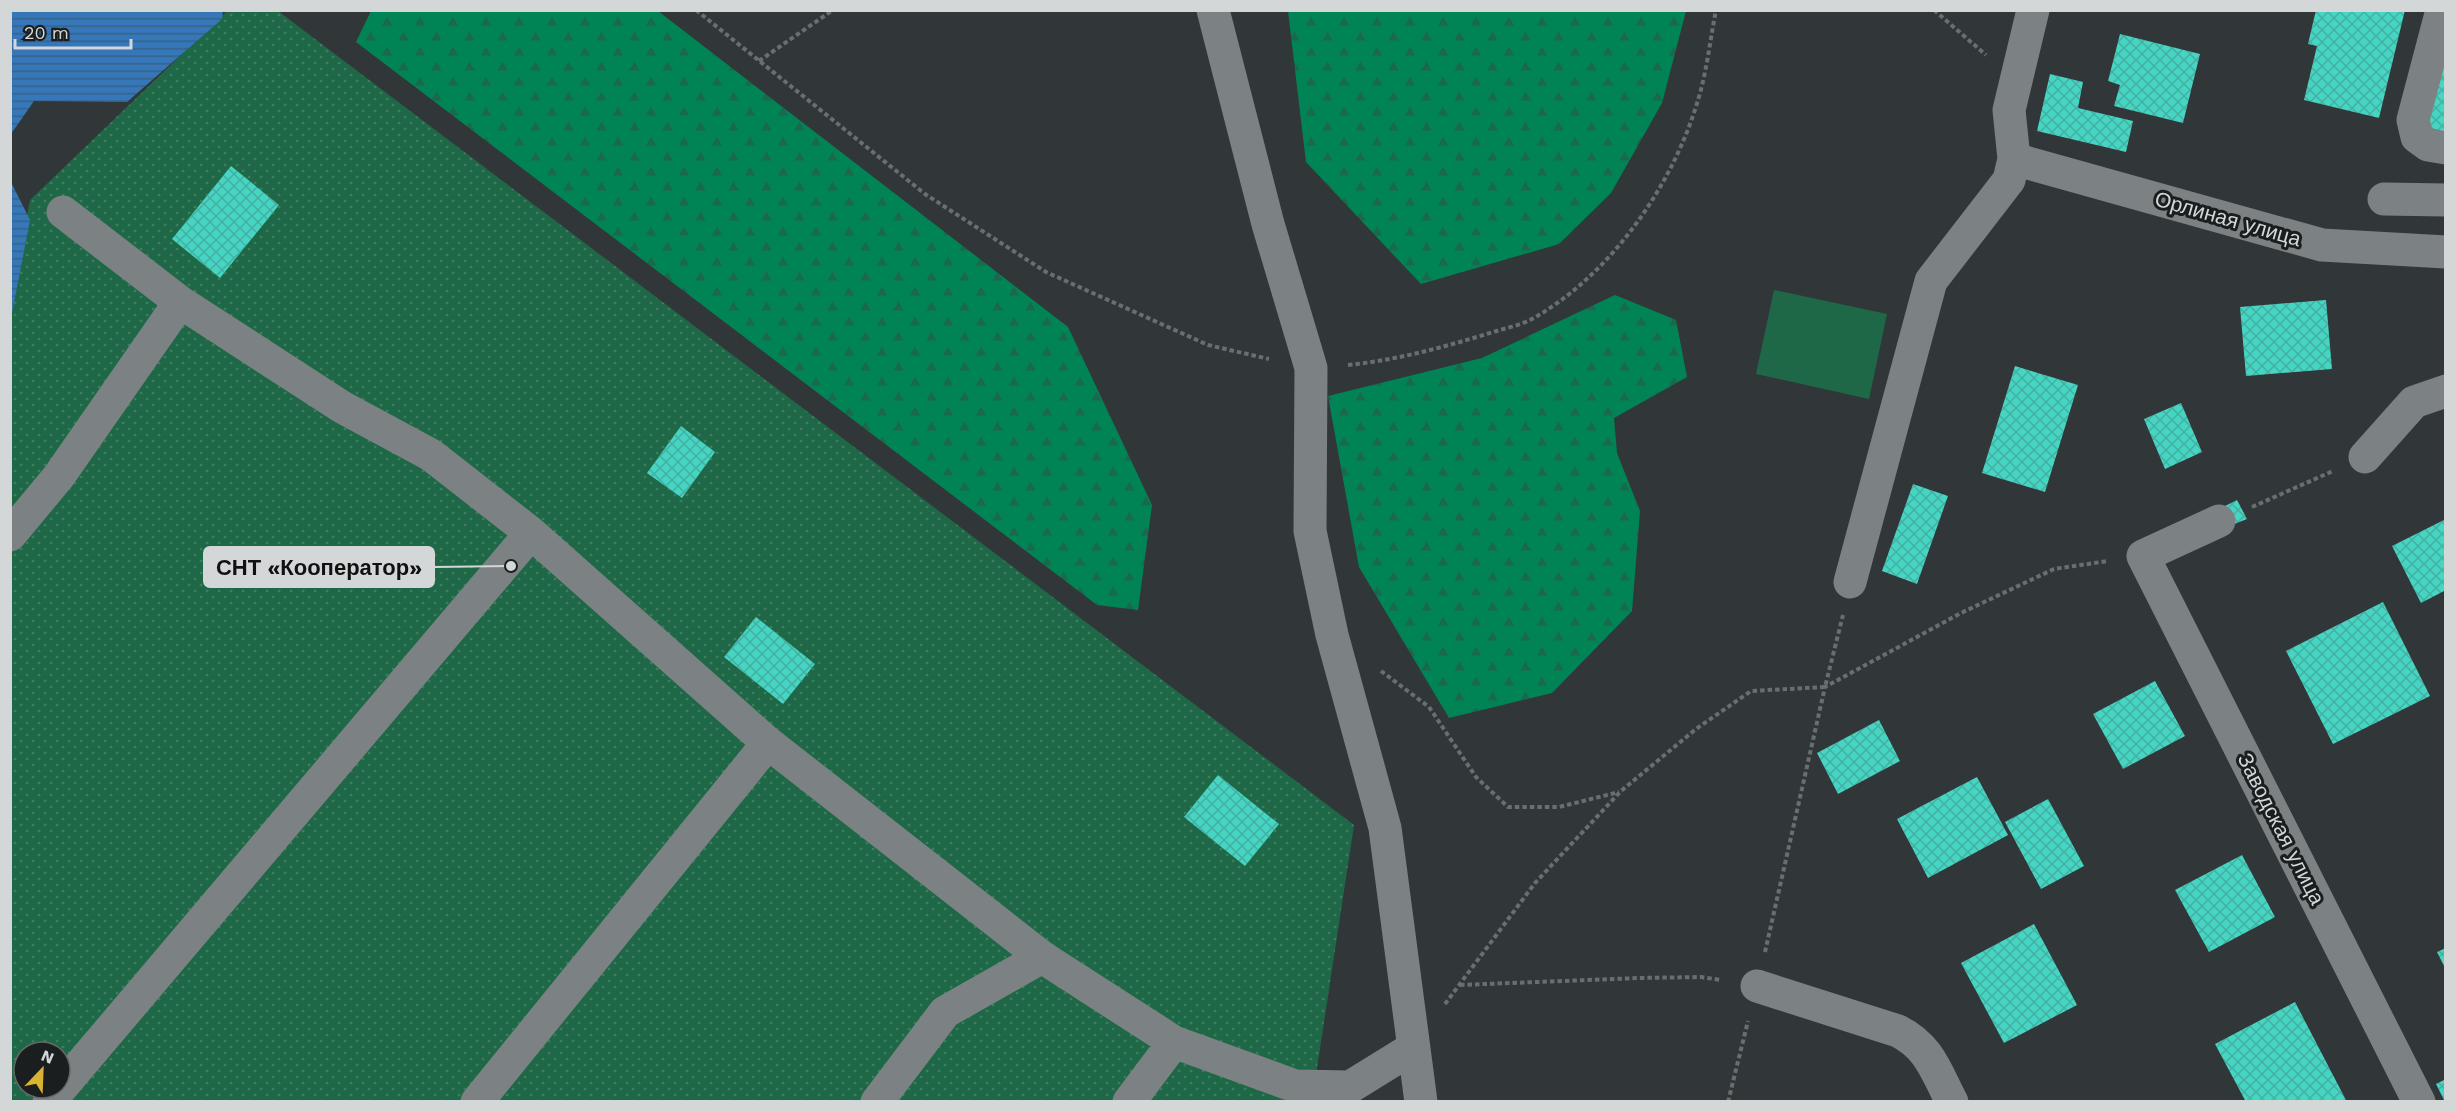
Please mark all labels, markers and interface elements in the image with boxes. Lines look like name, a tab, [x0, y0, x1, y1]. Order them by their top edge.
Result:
scale bar	[15, 12, 130, 50]
text: 20 m	[24, 22, 69, 43]
street label: Орлиная улица	[2152, 186, 2304, 251]
callout: СНТ «Кооператор»	[204, 547, 434, 587]
text: СНТ «Кооператор»	[216, 555, 422, 580]
street label: Заводская улица	[2232, 749, 2331, 909]
north arrow	[12, 1040, 72, 1100]
text: N	[38, 1046, 57, 1068]

